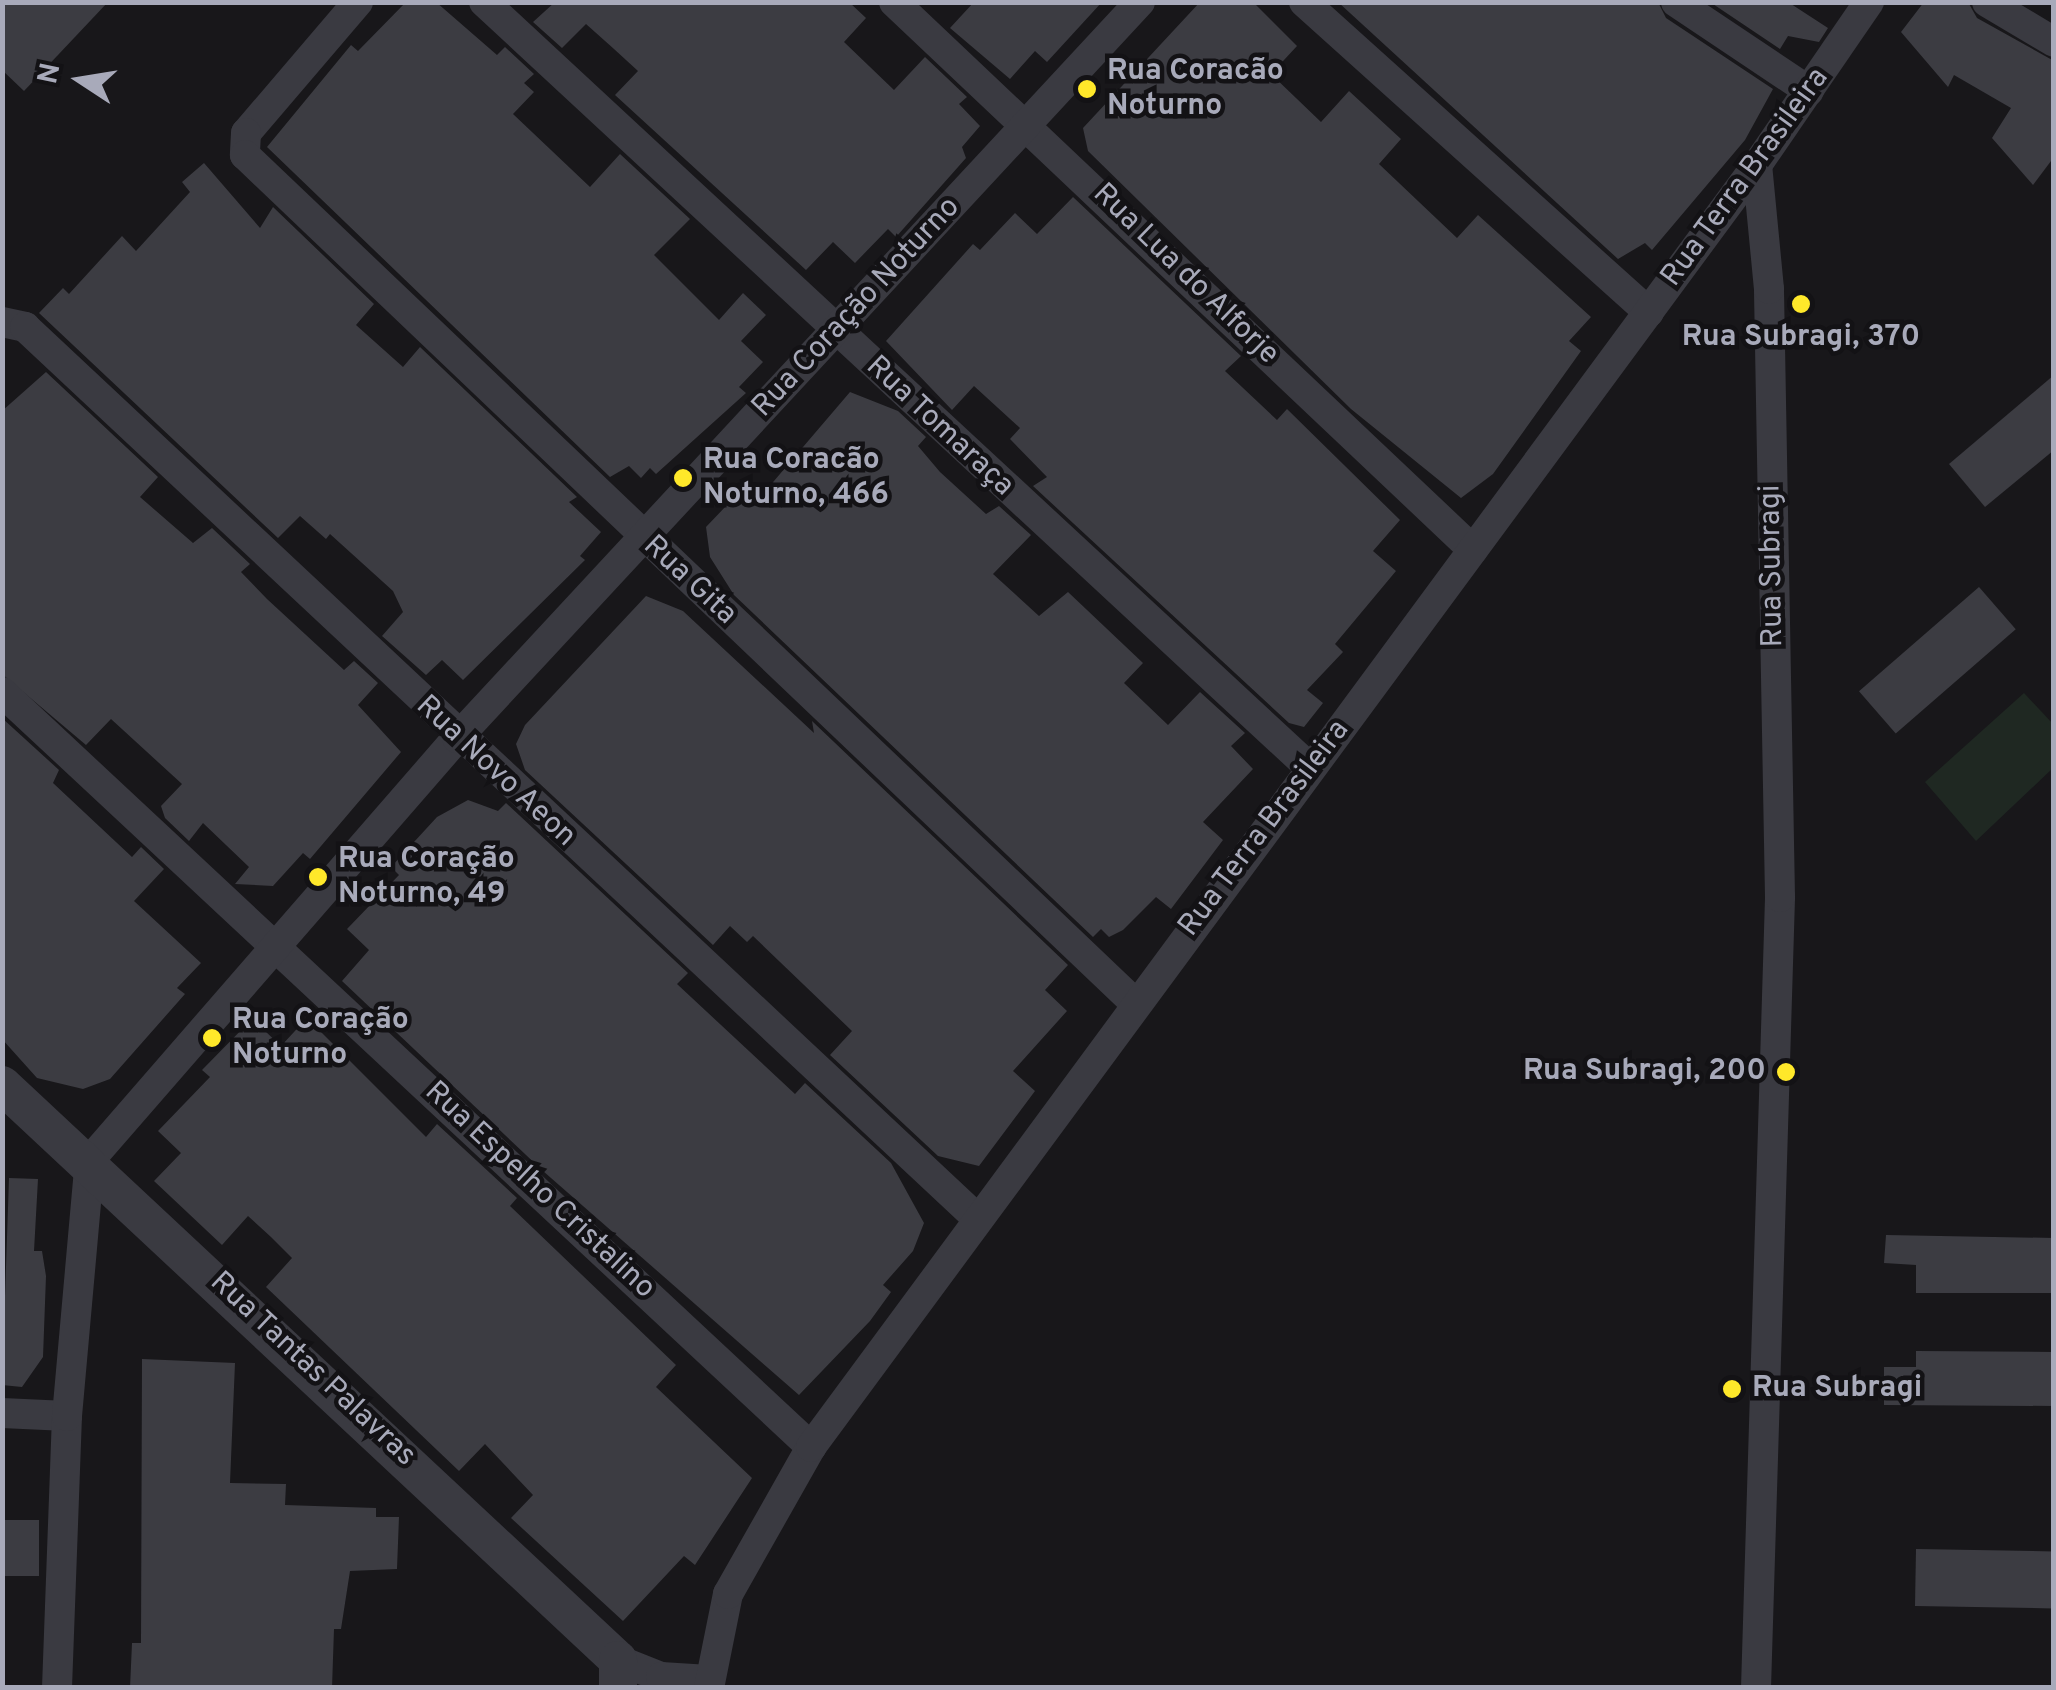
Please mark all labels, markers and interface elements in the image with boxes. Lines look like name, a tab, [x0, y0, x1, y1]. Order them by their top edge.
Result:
north arrow	[30, 30, 130, 130]
place label: Rua Coracão Noturno	[1107, 54, 1284, 124]
text: N	[31, 60, 70, 87]
street label: Rua Terra Brasileira	[1654, 61, 1838, 295]
marker: Rua Coracão Noturno	[1076, 78, 1098, 100]
street label: Rua Lua do Alforje	[1084, 177, 1286, 373]
street label: Rua Coração Noturno	[746, 190, 968, 426]
marker: Rua Subragi, 370	[1790, 293, 1812, 315]
place label: Rua Subragi, 370	[1682, 320, 1920, 356]
street label: Rua Tomaraça	[857, 349, 1021, 505]
place label: Rua Coracão Noturno, 466	[703, 443, 889, 514]
marker: Rua Coracão Noturno, 466	[672, 467, 694, 489]
street label: Rua Subragi	[1754, 484, 1792, 648]
street label: Rua Gita	[635, 529, 743, 633]
street label: Rua Novo Aeon	[407, 688, 583, 856]
street label: Rua Terra Brasileira	[1172, 713, 1358, 945]
place label: Rua Coração Noturno, 49	[338, 842, 515, 912]
marker: Rua Coração Noturno, 49	[307, 866, 329, 888]
place label: Rua Coração Noturno	[232, 1003, 409, 1074]
marker: Rua Coração Noturno	[201, 1027, 223, 1049]
place label: Rua Subragi, 200	[1523, 1054, 1766, 1090]
marker: Rua Subragi, 200	[1775, 1061, 1797, 1083]
street label: Rua Espelho Cristalino	[416, 1075, 662, 1307]
street label: Rua Tantas Palavras	[201, 1265, 423, 1475]
place label: Rua Subragi	[1752, 1371, 1922, 1407]
marker: Rua Subragi	[1721, 1378, 1743, 1400]

